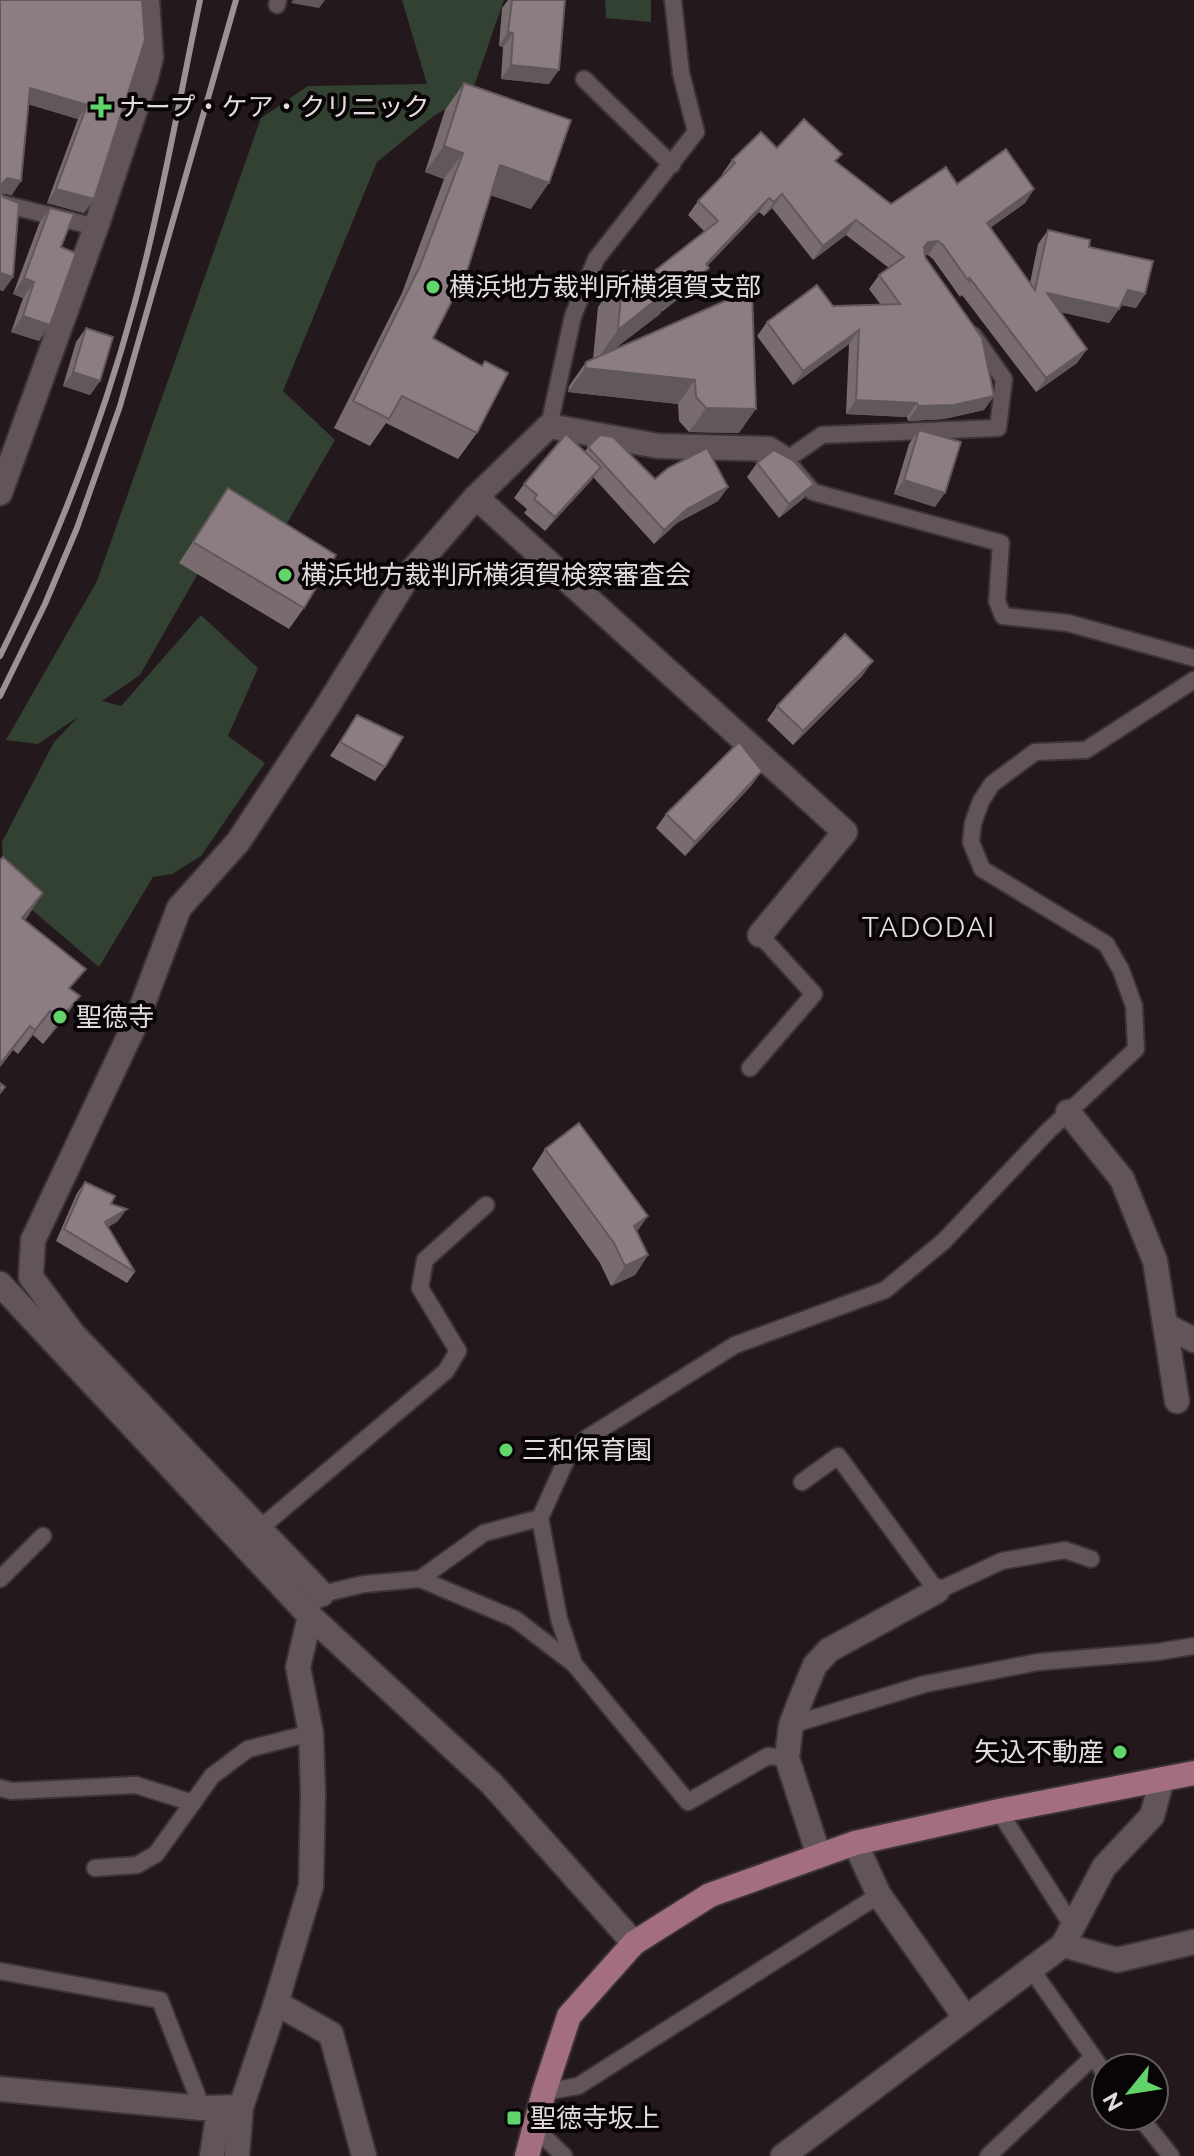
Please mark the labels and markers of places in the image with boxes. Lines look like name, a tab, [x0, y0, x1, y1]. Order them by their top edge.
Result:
place label: ナープ・ケア・クリニック	[119, 92, 429, 122]
marker: ナープ・ケア・クリニック	[90, 96, 112, 118]
place label: 横浜地方裁判所横須賀支部	[449, 272, 761, 302]
marker: 横浜地方裁判所横須賀支部	[424, 278, 442, 296]
place label: 横浜地方裁判所横須賀検察審査会	[301, 560, 691, 590]
marker: 横浜地方裁判所横須賀検察審査会	[276, 566, 294, 584]
place label: 聖徳寺	[76, 1002, 154, 1032]
marker: 聖徳寺	[51, 1008, 69, 1026]
place label: 三和保育園	[522, 1435, 652, 1465]
marker: 三和保育園	[497, 1441, 515, 1459]
place label: 矢込不動産	[974, 1737, 1104, 1767]
marker: 矢込不動産	[1111, 1743, 1129, 1761]
place label: 聖徳寺坂上	[530, 2103, 660, 2133]
marker: 聖徳寺坂上	[505, 2109, 523, 2127]

